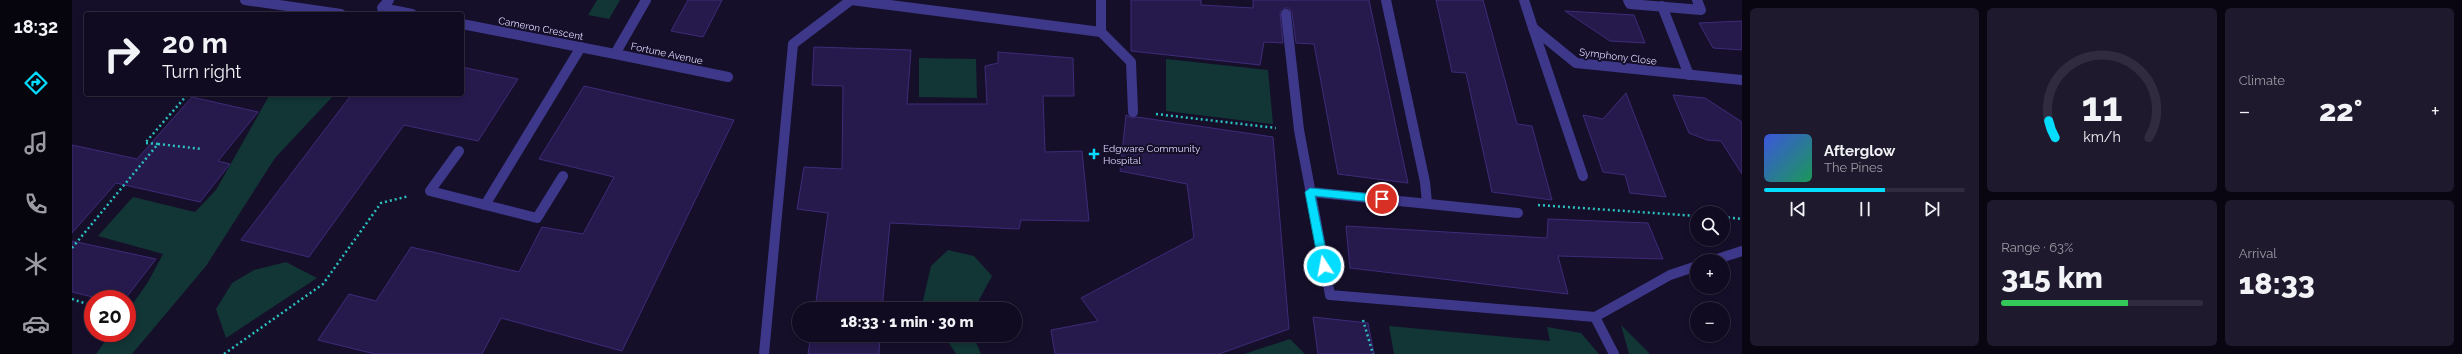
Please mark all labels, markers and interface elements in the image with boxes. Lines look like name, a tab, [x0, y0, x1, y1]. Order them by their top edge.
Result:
street label: Cameron Crescent	[497, 15, 585, 42]
text: 18:32	[14, 16, 58, 37]
text: 20 m	[162, 27, 228, 60]
icon: right	[96, 28, 148, 80]
street label: Fortune Avenue	[630, 40, 704, 67]
street label: Symphony Close	[1578, 46, 1657, 67]
text: Turn right	[162, 61, 241, 82]
icon: directions	[22, 69, 50, 97]
text: Climate	[2239, 73, 2285, 88]
text: 11	[2081, 82, 2123, 131]
text: 22°	[2319, 93, 2362, 128]
text: −	[2239, 98, 2251, 124]
text: +	[2431, 98, 2440, 124]
icon: music	[22, 129, 50, 157]
text: km/h	[2083, 129, 2121, 145]
text: Afterglow	[1824, 142, 1895, 160]
place label: Edgware Community Hospital	[1103, 143, 1201, 166]
marker: Edgware Community Hospital	[1088, 148, 1100, 160]
text: The Pines	[1824, 160, 1883, 175]
pin	[1365, 182, 1399, 216]
icon: arrive	[1371, 188, 1393, 210]
icon: phone	[22, 190, 50, 218]
icon: previous	[1787, 198, 1809, 220]
icon: pause	[1854, 198, 1876, 220]
icon: next	[1921, 198, 1943, 220]
map controls	[1690, 206, 1730, 342]
button: search	[1690, 206, 1730, 246]
text: Range · 63%	[2001, 240, 2073, 255]
position arrow	[1303, 245, 1345, 287]
text: Arrival	[2239, 246, 2277, 261]
icon: climate	[22, 250, 50, 278]
button: +	[1690, 254, 1730, 294]
text: 315 km	[2001, 260, 2103, 295]
text: 18:33	[2239, 266, 2315, 301]
speed limit sign: 20	[84, 290, 136, 342]
button: −	[1690, 302, 1730, 342]
icon: car	[22, 310, 50, 338]
text: 18:33 · 1 min · 30 m	[841, 313, 974, 331]

